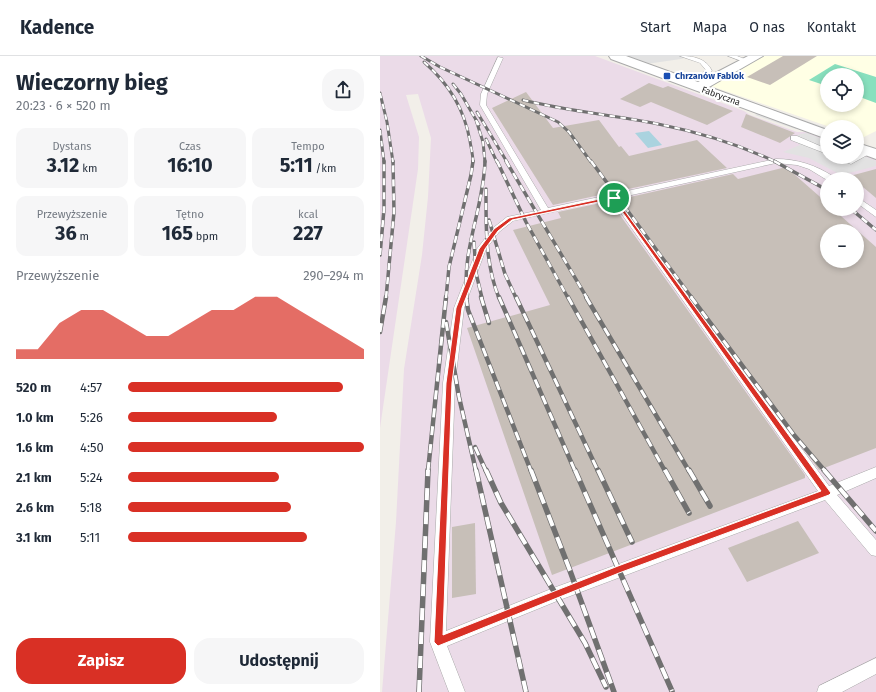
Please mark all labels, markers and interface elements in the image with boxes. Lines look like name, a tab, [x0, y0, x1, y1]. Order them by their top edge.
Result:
text: Kadence	[20, 16, 94, 39]
text: Start	[640, 19, 671, 36]
text: Mapa	[693, 19, 727, 36]
text: O nas	[749, 19, 785, 36]
text: Kontakt	[807, 19, 856, 36]
map controls	[820, 68, 864, 268]
button: locate	[820, 68, 864, 112]
text: Wieczorny bieg	[16, 69, 168, 96]
button: share	[322, 69, 364, 111]
marker: Chrzanów Fablok	[662, 71, 672, 81]
place label: Chrzanów Fablok	[675, 71, 745, 81]
street label: Fabryczna	[700, 84, 742, 108]
text: 20:23 · 6 × 520 m	[16, 98, 111, 113]
button: layers	[820, 120, 864, 164]
text: Dystans	[52, 140, 92, 153]
text: Czas	[179, 140, 201, 153]
text: Tempo	[291, 140, 325, 153]
text: 3.12	[47, 153, 79, 177]
text: 16:10	[167, 153, 213, 177]
text: 5:11	[280, 153, 313, 177]
text: km	[79, 162, 97, 175]
text: /km	[313, 162, 336, 175]
button: +	[820, 172, 864, 216]
pin	[597, 181, 631, 215]
icon: arrive	[603, 187, 625, 209]
text: Przewyższenie	[37, 208, 107, 221]
text: Tętno	[176, 208, 204, 221]
text: kcal	[298, 208, 318, 221]
text: 36	[55, 221, 77, 245]
text: 165	[162, 221, 193, 245]
text: 227	[293, 221, 323, 245]
button: −	[820, 224, 864, 268]
text: m	[77, 230, 89, 243]
text: bpm	[193, 230, 218, 243]
text: Przewyższenie	[16, 268, 99, 283]
text: 290–294 m	[303, 268, 364, 283]
text: 520 m	[16, 380, 51, 395]
text: 4:57	[80, 380, 102, 395]
text: 1.0 km	[16, 410, 54, 425]
text: 5:26	[80, 410, 103, 425]
text: 1.6 km	[16, 440, 54, 455]
text: 4:50	[80, 440, 104, 455]
text: 2.1 km	[16, 470, 52, 485]
text: 5:24	[80, 470, 103, 485]
text: 2.6 km	[16, 500, 54, 515]
text: 5:18	[80, 500, 102, 515]
text: 3.1 km	[16, 530, 52, 545]
text: 5:11	[80, 530, 100, 545]
button: Zapisz	[16, 638, 186, 684]
button: Udostępnij	[194, 638, 364, 684]

